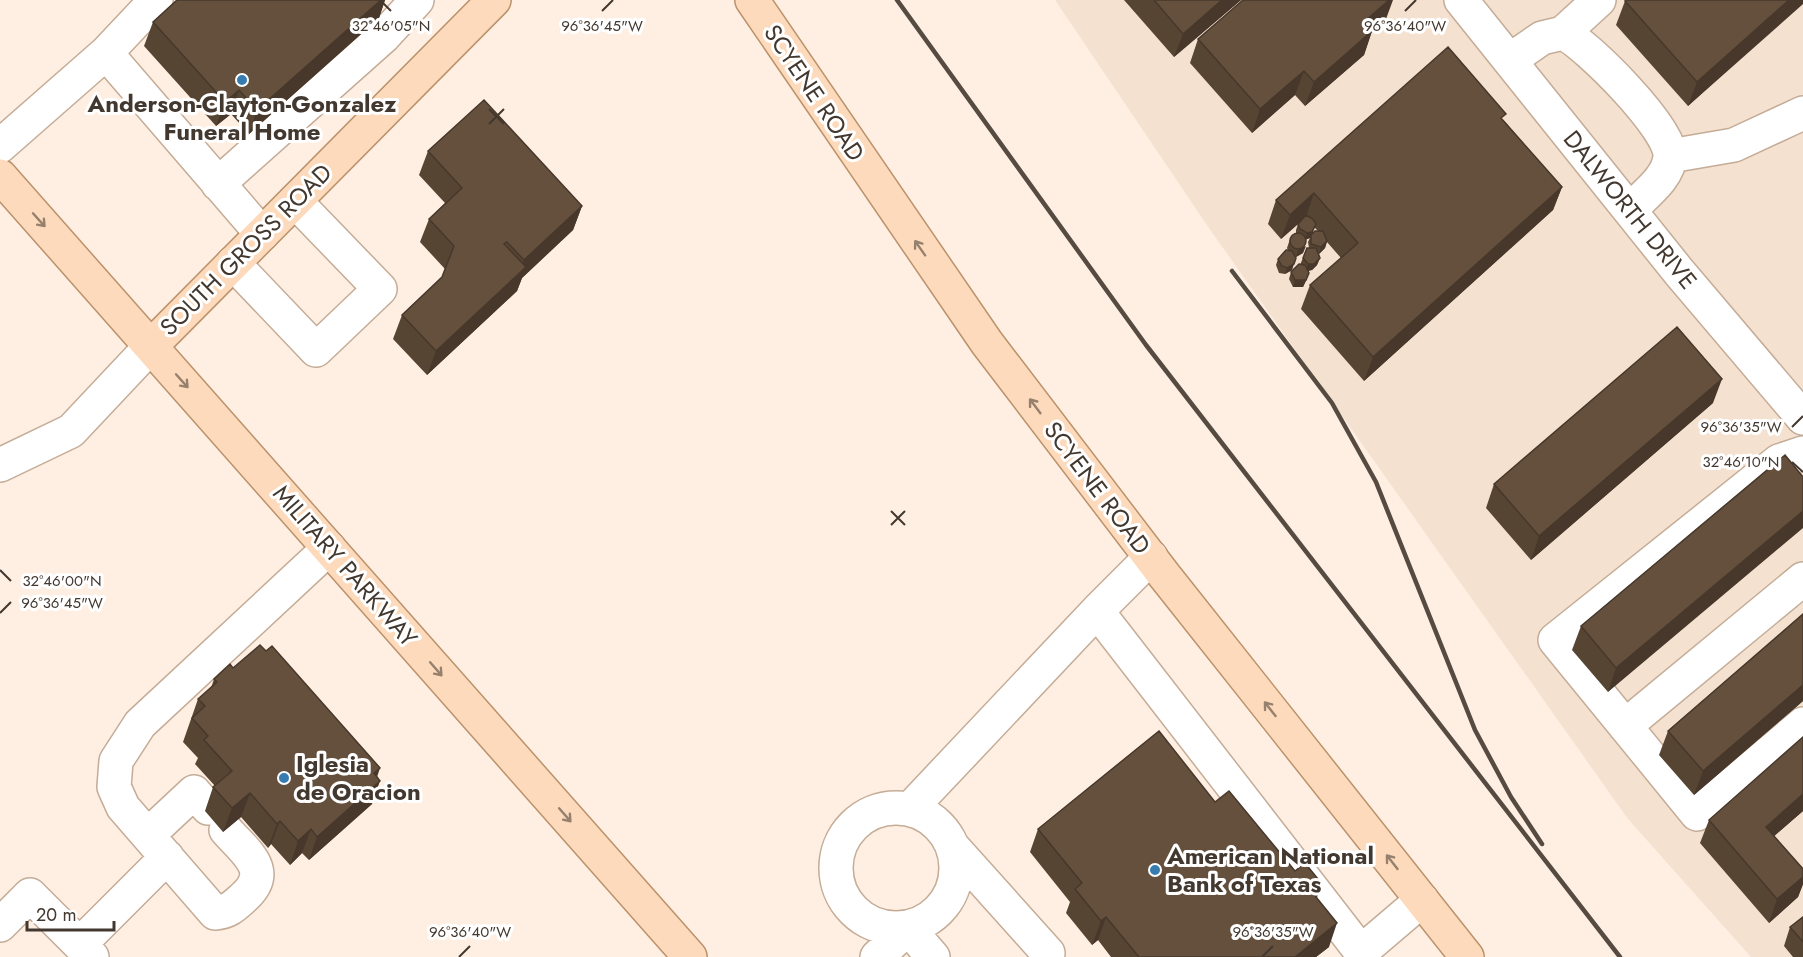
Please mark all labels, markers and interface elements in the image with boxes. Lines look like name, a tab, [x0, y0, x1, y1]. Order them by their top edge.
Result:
text: 32°46'05"N	[352, 15, 430, 37]
text: 96°36'45"W	[561, 15, 643, 37]
text: 96°36'40"W	[1364, 15, 1446, 37]
street label: SCYENE ROAD	[756, 17, 873, 168]
marker: Anderson-Clayton-Gonzalez Funeral Home	[235, 73, 249, 87]
place label: Anderson-Clayton-Gonzalez Funeral Home	[87, 86, 397, 149]
street label: DALWORTH DRIVE	[1555, 123, 1706, 297]
street label: SOUTH GROSS ROAD	[152, 156, 340, 344]
one-way arrow	[32, 212, 46, 227]
one-way arrow	[914, 241, 926, 257]
one-way arrow	[175, 374, 189, 389]
one-way arrow	[1028, 398, 1041, 414]
street label: SCYENE ROAD	[1036, 414, 1159, 561]
text: 96°36'35"W	[1700, 416, 1782, 438]
text: 32°46'10"N	[1703, 451, 1779, 473]
street label: MILITARY PARKWAY	[265, 477, 426, 655]
text: 32°46'00"N	[22, 570, 102, 592]
text: 96°36'45"W	[21, 592, 103, 614]
one-way arrow	[429, 661, 443, 676]
one-way arrow	[1264, 701, 1277, 717]
place label: Iglesia de Oracion	[296, 746, 421, 809]
marker: Iglesia de Oracion	[277, 771, 291, 785]
one-way arrow	[558, 807, 572, 822]
place label: American National Bank of Texas	[1166, 838, 1374, 901]
one-way arrow	[1385, 854, 1398, 870]
marker: American National Bank of Texas	[1148, 863, 1162, 877]
scale bar	[27, 894, 114, 932]
text: 20 m	[36, 902, 76, 928]
text: 96°36'40"W	[429, 921, 511, 943]
text: 96°36'35"W	[1232, 921, 1314, 943]

